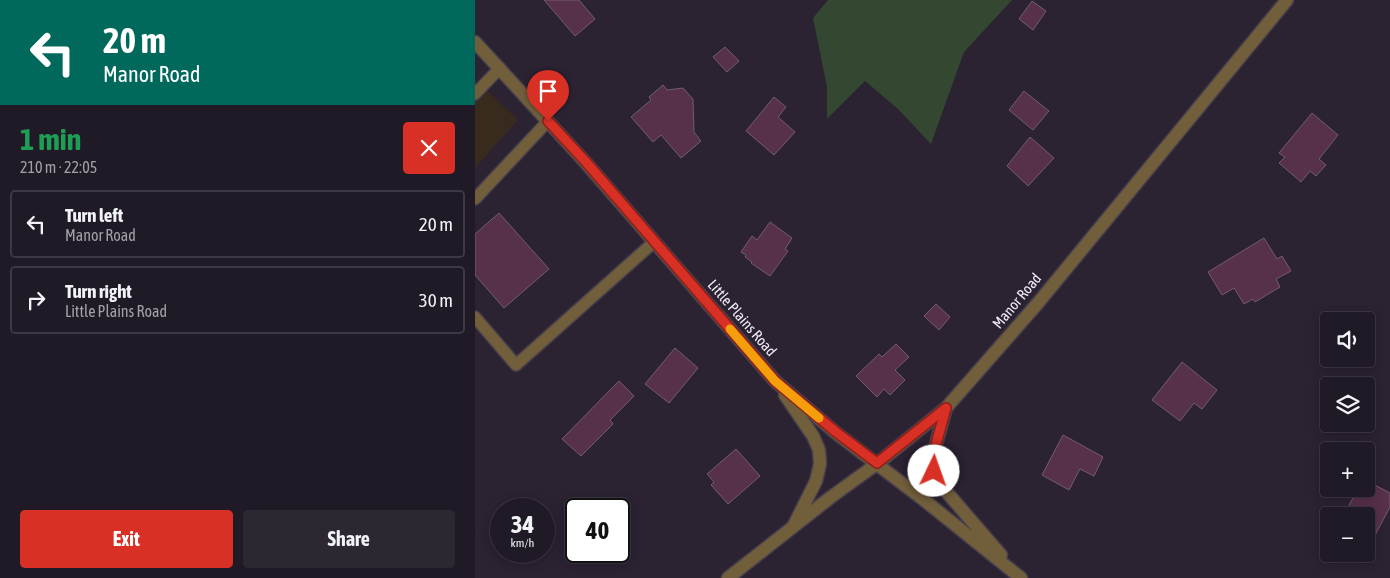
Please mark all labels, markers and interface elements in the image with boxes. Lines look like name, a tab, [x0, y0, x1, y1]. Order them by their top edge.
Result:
icon: left	[20, 20, 85, 85]
text: 20 m	[103, 20, 166, 60]
text: Manor Road	[103, 61, 200, 87]
pin	[527, 70, 569, 121]
icon: arrive	[534, 77, 562, 105]
text: 1 min	[20, 122, 81, 156]
button: close	[403, 122, 455, 174]
text: 210 m · 22:05	[20, 158, 97, 176]
text: Turn left	[65, 204, 123, 226]
icon: left	[22, 210, 50, 238]
text: 20 m	[419, 213, 453, 235]
text: Manor Road	[65, 226, 136, 244]
street label: Manor Road	[989, 270, 1044, 332]
street label: Little Plains Road	[705, 276, 780, 359]
text: Turn right	[65, 280, 132, 302]
icon: right	[22, 286, 50, 314]
text: 30 m	[419, 289, 453, 311]
text: Little Plains Road	[65, 302, 167, 320]
map controls	[1320, 312, 1375, 562]
button: sound	[1320, 312, 1375, 367]
button: layers	[1320, 377, 1375, 432]
button: +	[1320, 442, 1375, 497]
position arrow	[907, 444, 959, 496]
speed limit sign: 40	[565, 498, 630, 563]
button: −	[1320, 507, 1375, 562]
button: Exit	[20, 510, 233, 568]
button: Share	[243, 510, 455, 568]
text: 34	[511, 510, 534, 538]
text: km/h	[511, 536, 534, 550]

